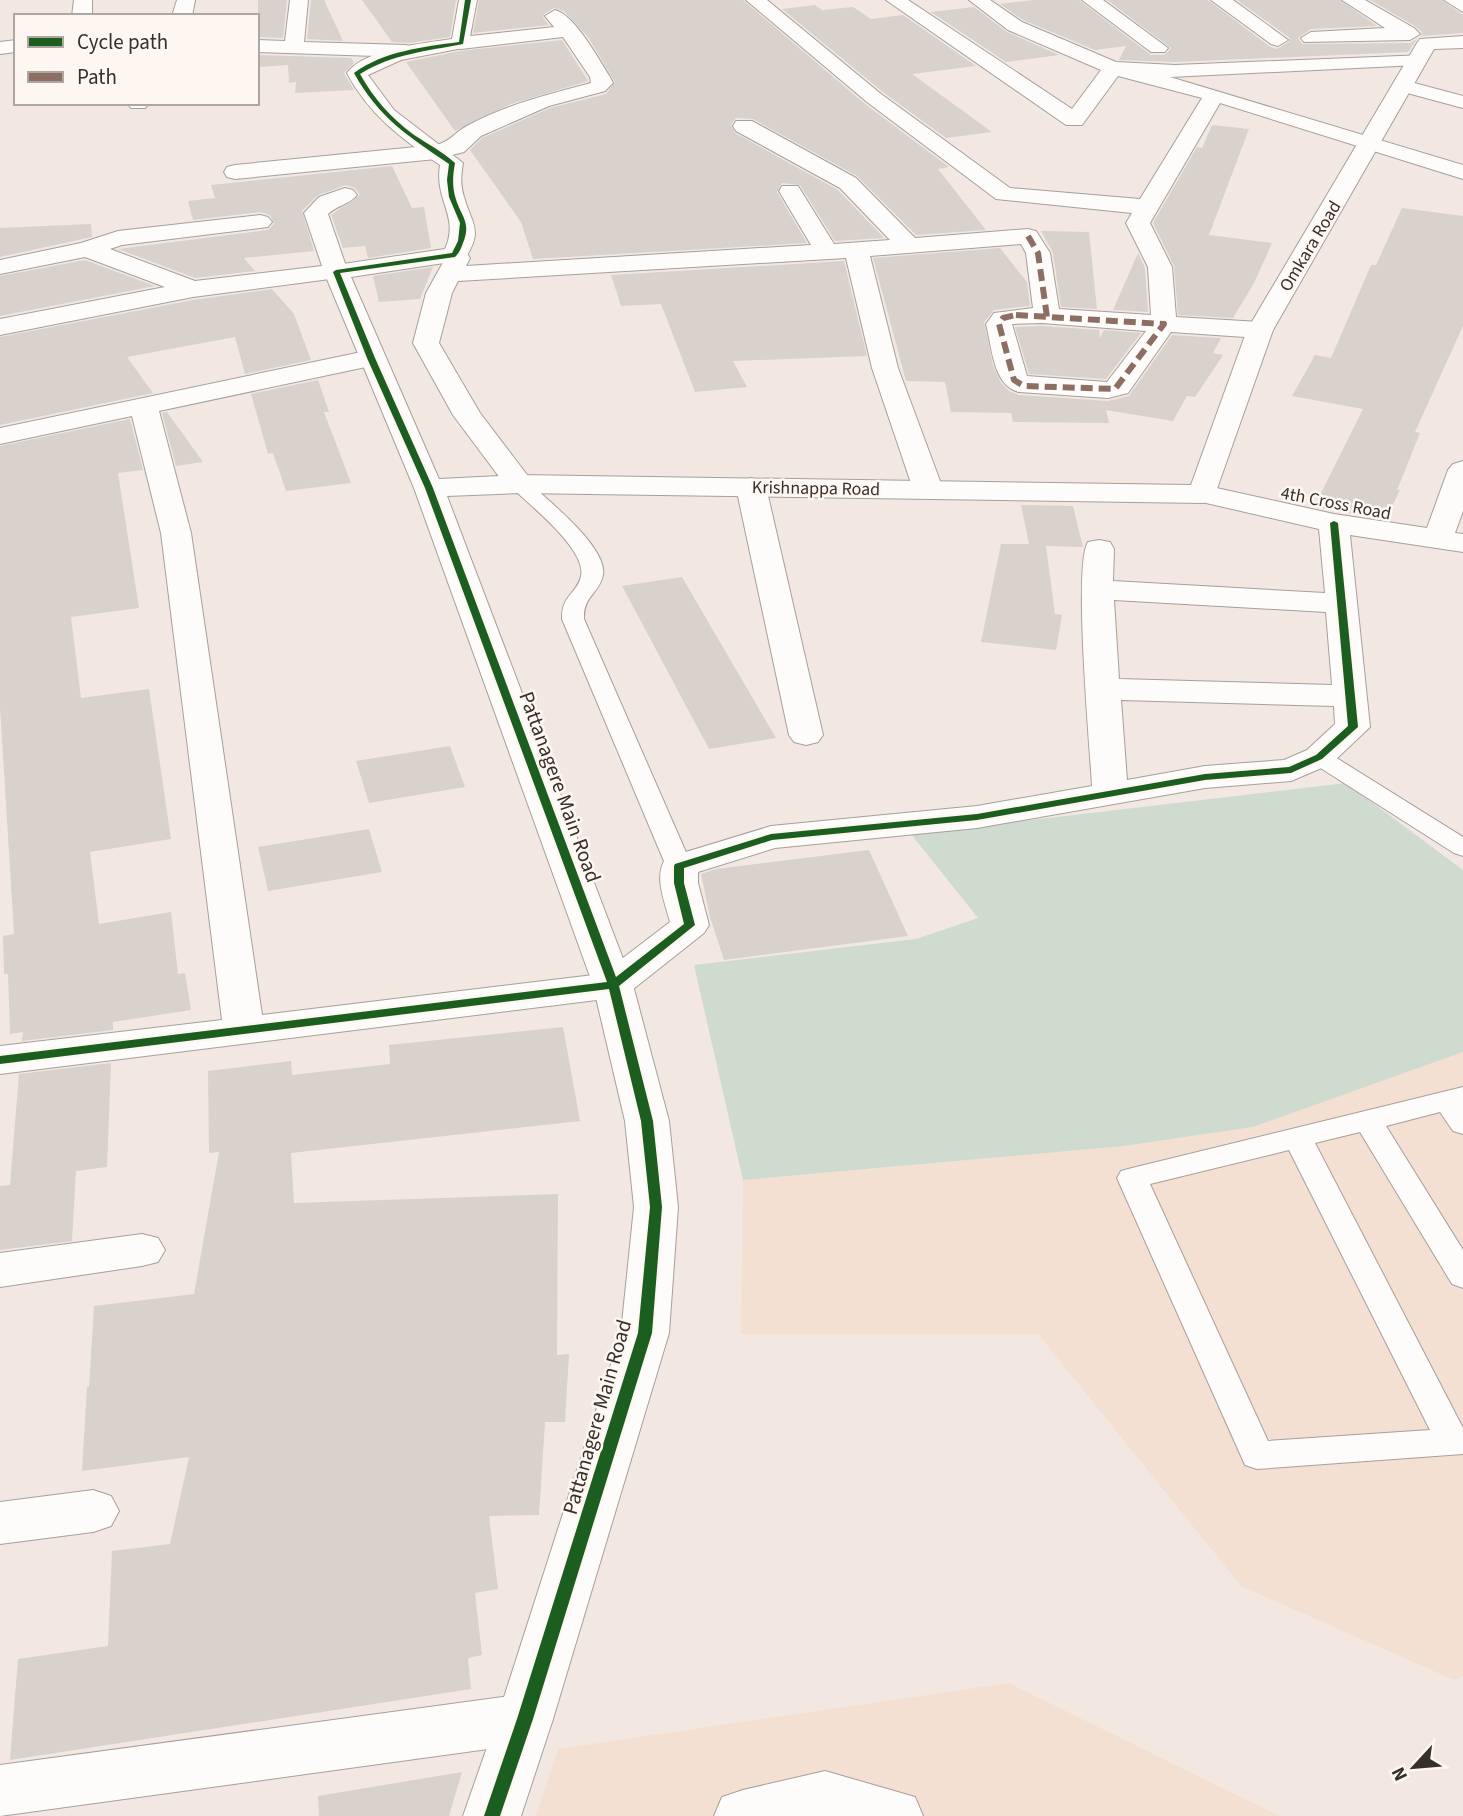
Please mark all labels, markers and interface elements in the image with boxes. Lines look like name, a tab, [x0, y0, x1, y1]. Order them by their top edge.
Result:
legend	[14, 14, 259, 105]
text: Cycle path	[77, 27, 168, 57]
text: Path	[77, 62, 117, 92]
street label: Omkara Road	[1273, 196, 1347, 296]
street label: Krishnappa Road	[752, 475, 880, 502]
street label: 4th Cross Road	[1279, 481, 1393, 526]
street label: Pattanagere Main Road	[511, 687, 609, 887]
street label: Pattanagere Main Road	[555, 1316, 639, 1518]
north arrow	[1379, 1732, 1449, 1802]
text: N	[1385, 1762, 1415, 1785]

